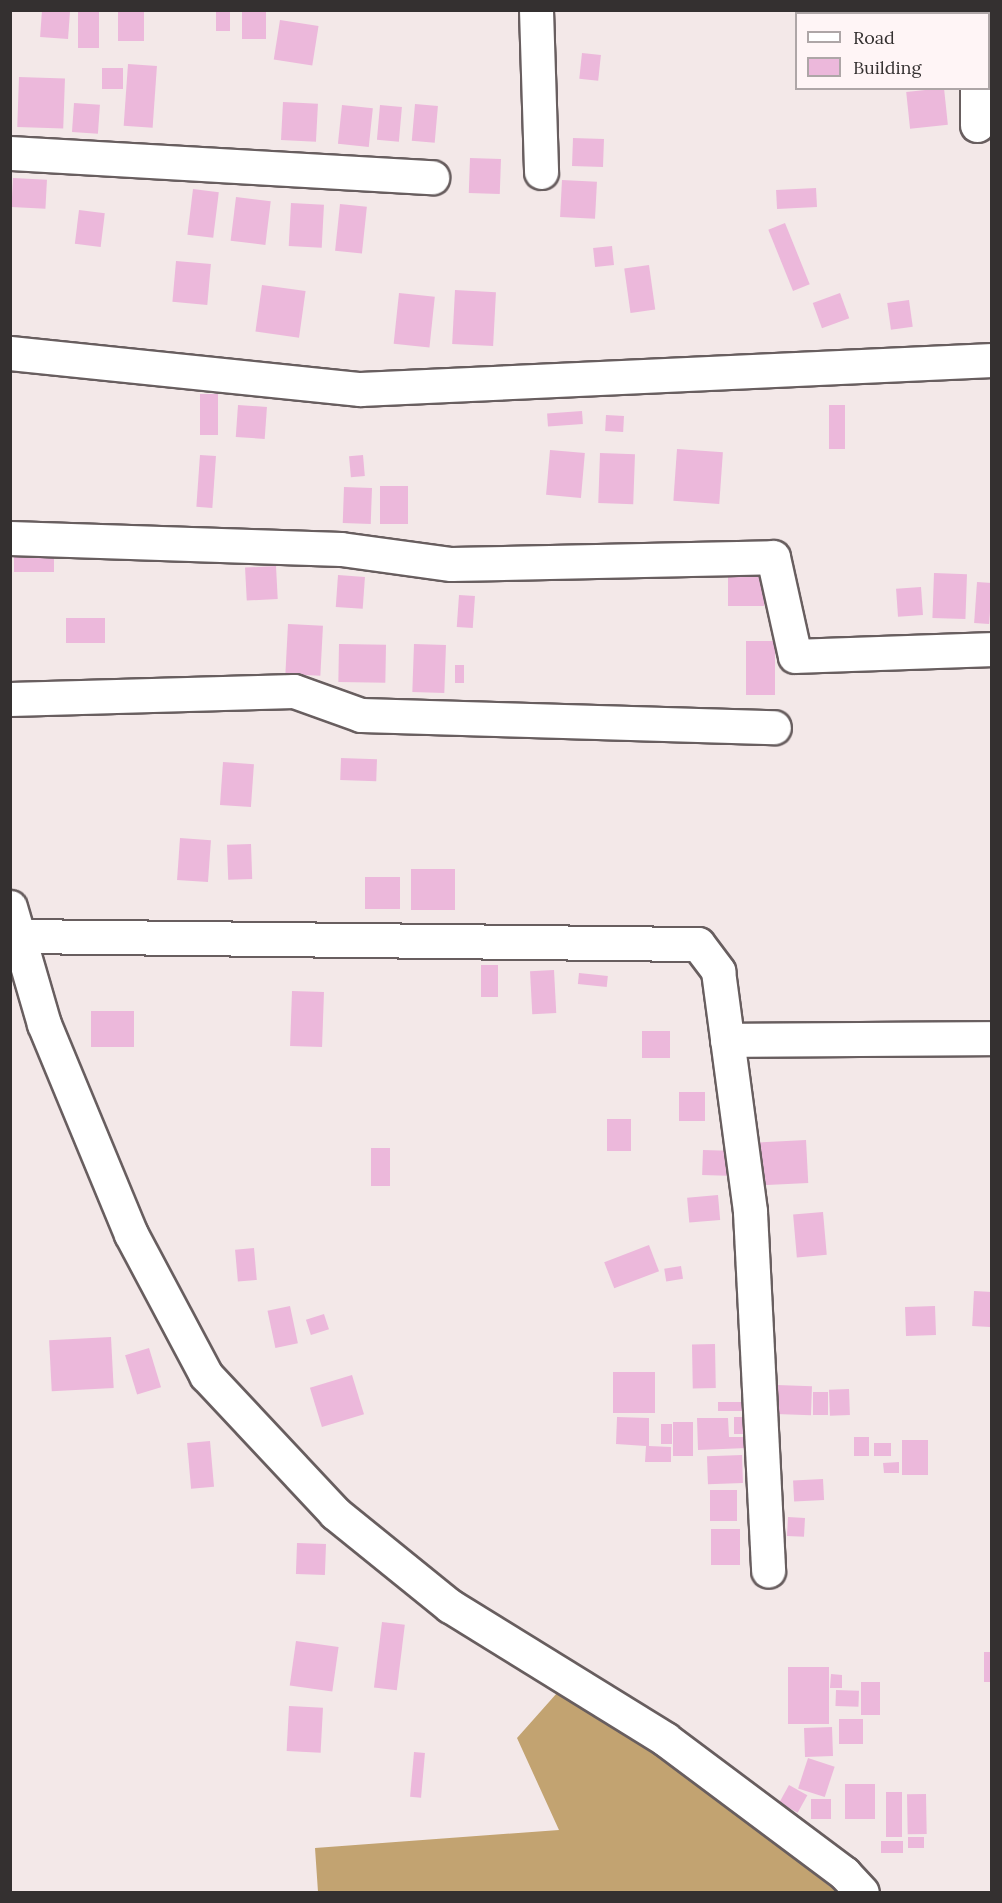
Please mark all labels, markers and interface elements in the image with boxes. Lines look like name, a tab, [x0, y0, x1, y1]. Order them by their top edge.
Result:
legend	[795, 12, 990, 90]
text: Road	[853, 26, 895, 49]
text: Building	[853, 56, 921, 79]

